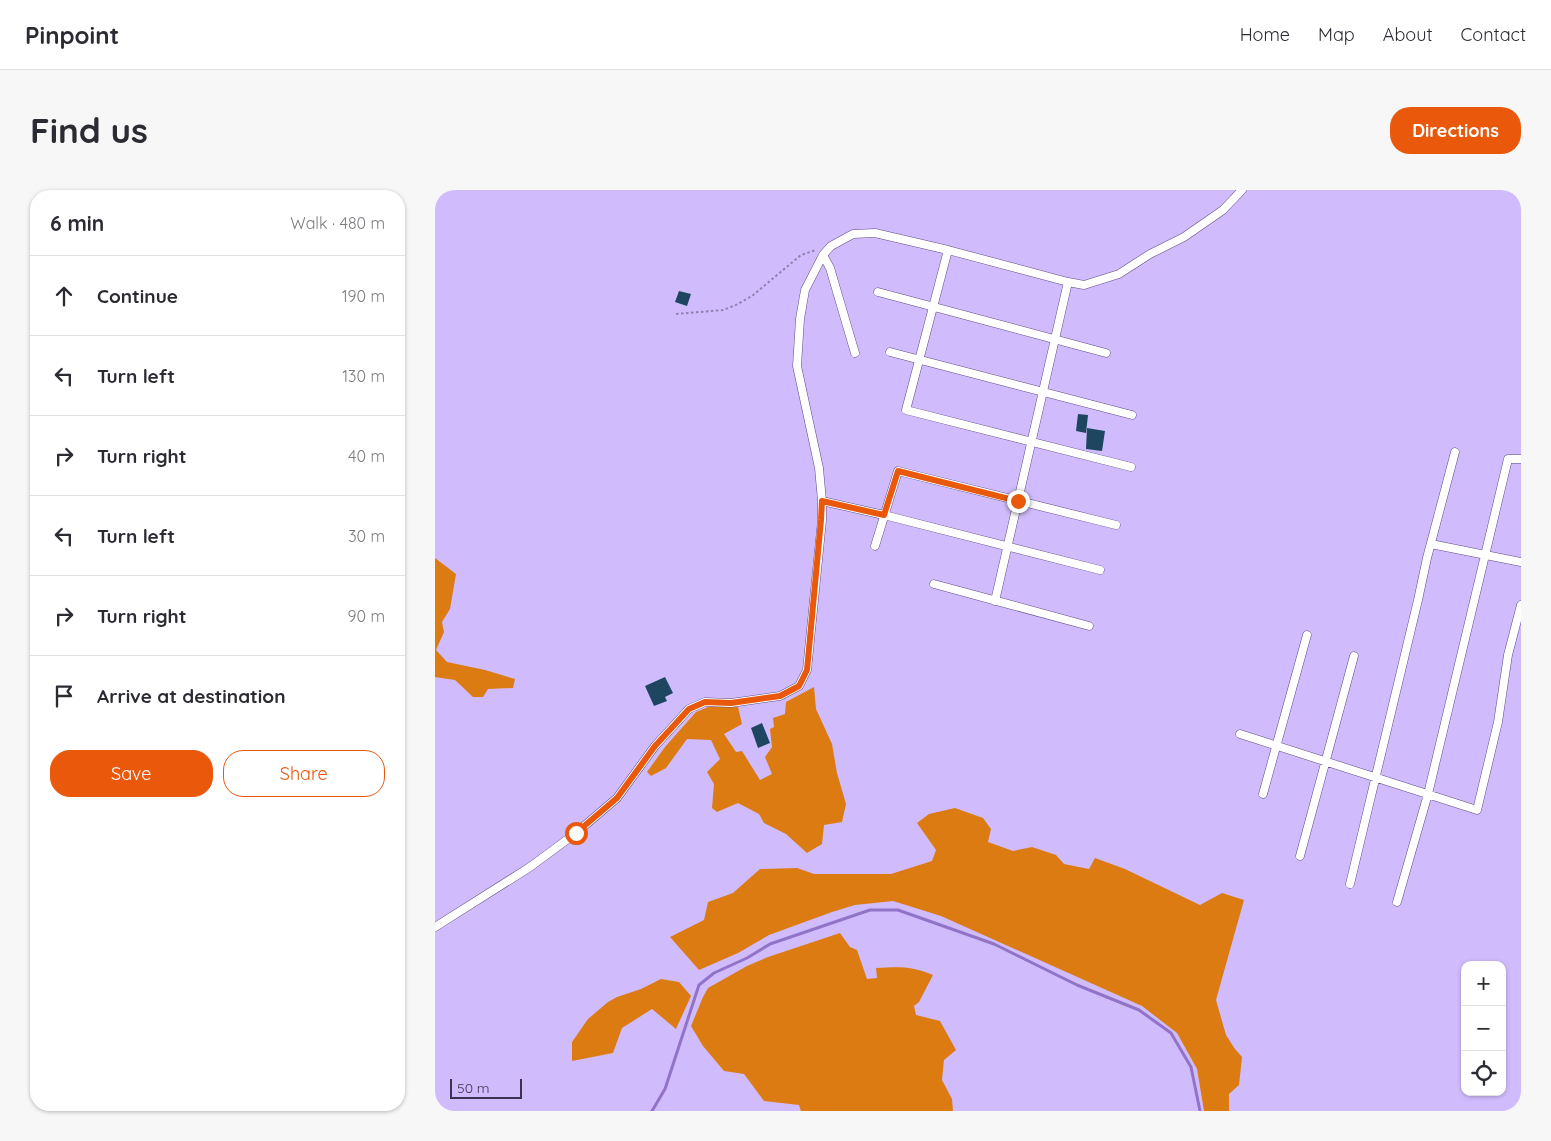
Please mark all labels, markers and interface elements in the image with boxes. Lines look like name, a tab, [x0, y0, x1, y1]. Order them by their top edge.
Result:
text: Pinpoint	[25, 20, 119, 50]
text: Home	[1240, 23, 1290, 46]
text: Map	[1318, 23, 1355, 46]
text: About	[1383, 23, 1433, 46]
text: Contact	[1461, 23, 1526, 46]
button: Directions	[1390, 107, 1521, 154]
text: Find us	[30, 108, 148, 152]
text: 6 min	[50, 210, 104, 236]
text: Walk · 480 m	[290, 213, 385, 233]
icon: ahead	[50, 282, 78, 310]
text: Continue	[97, 284, 178, 308]
text: 190 m	[342, 286, 385, 306]
icon: left	[50, 362, 78, 390]
text: Turn left	[97, 364, 175, 388]
text: 130 m	[342, 366, 385, 386]
icon: right	[50, 442, 78, 470]
text: Turn right	[97, 444, 186, 468]
text: 40 m	[348, 446, 385, 466]
route end	[1007, 490, 1030, 513]
icon: left	[50, 522, 78, 550]
text: Turn left	[97, 524, 175, 548]
text: 30 m	[348, 526, 385, 546]
icon: right	[50, 602, 78, 630]
text: Turn right	[97, 604, 186, 628]
text: 90 m	[348, 606, 385, 626]
icon: arrive	[50, 682, 78, 710]
text: Arrive at destination	[97, 684, 286, 708]
button: Save	[50, 750, 213, 797]
button: Share	[223, 750, 385, 797]
route start	[565, 822, 588, 845]
map controls	[1461, 961, 1506, 1096]
button: +	[1461, 961, 1506, 1006]
button: −	[1461, 1006, 1506, 1051]
button: locate	[1461, 1051, 1506, 1096]
scale bar	[450, 1076, 523, 1099]
text: 50 m	[457, 1079, 490, 1097]

